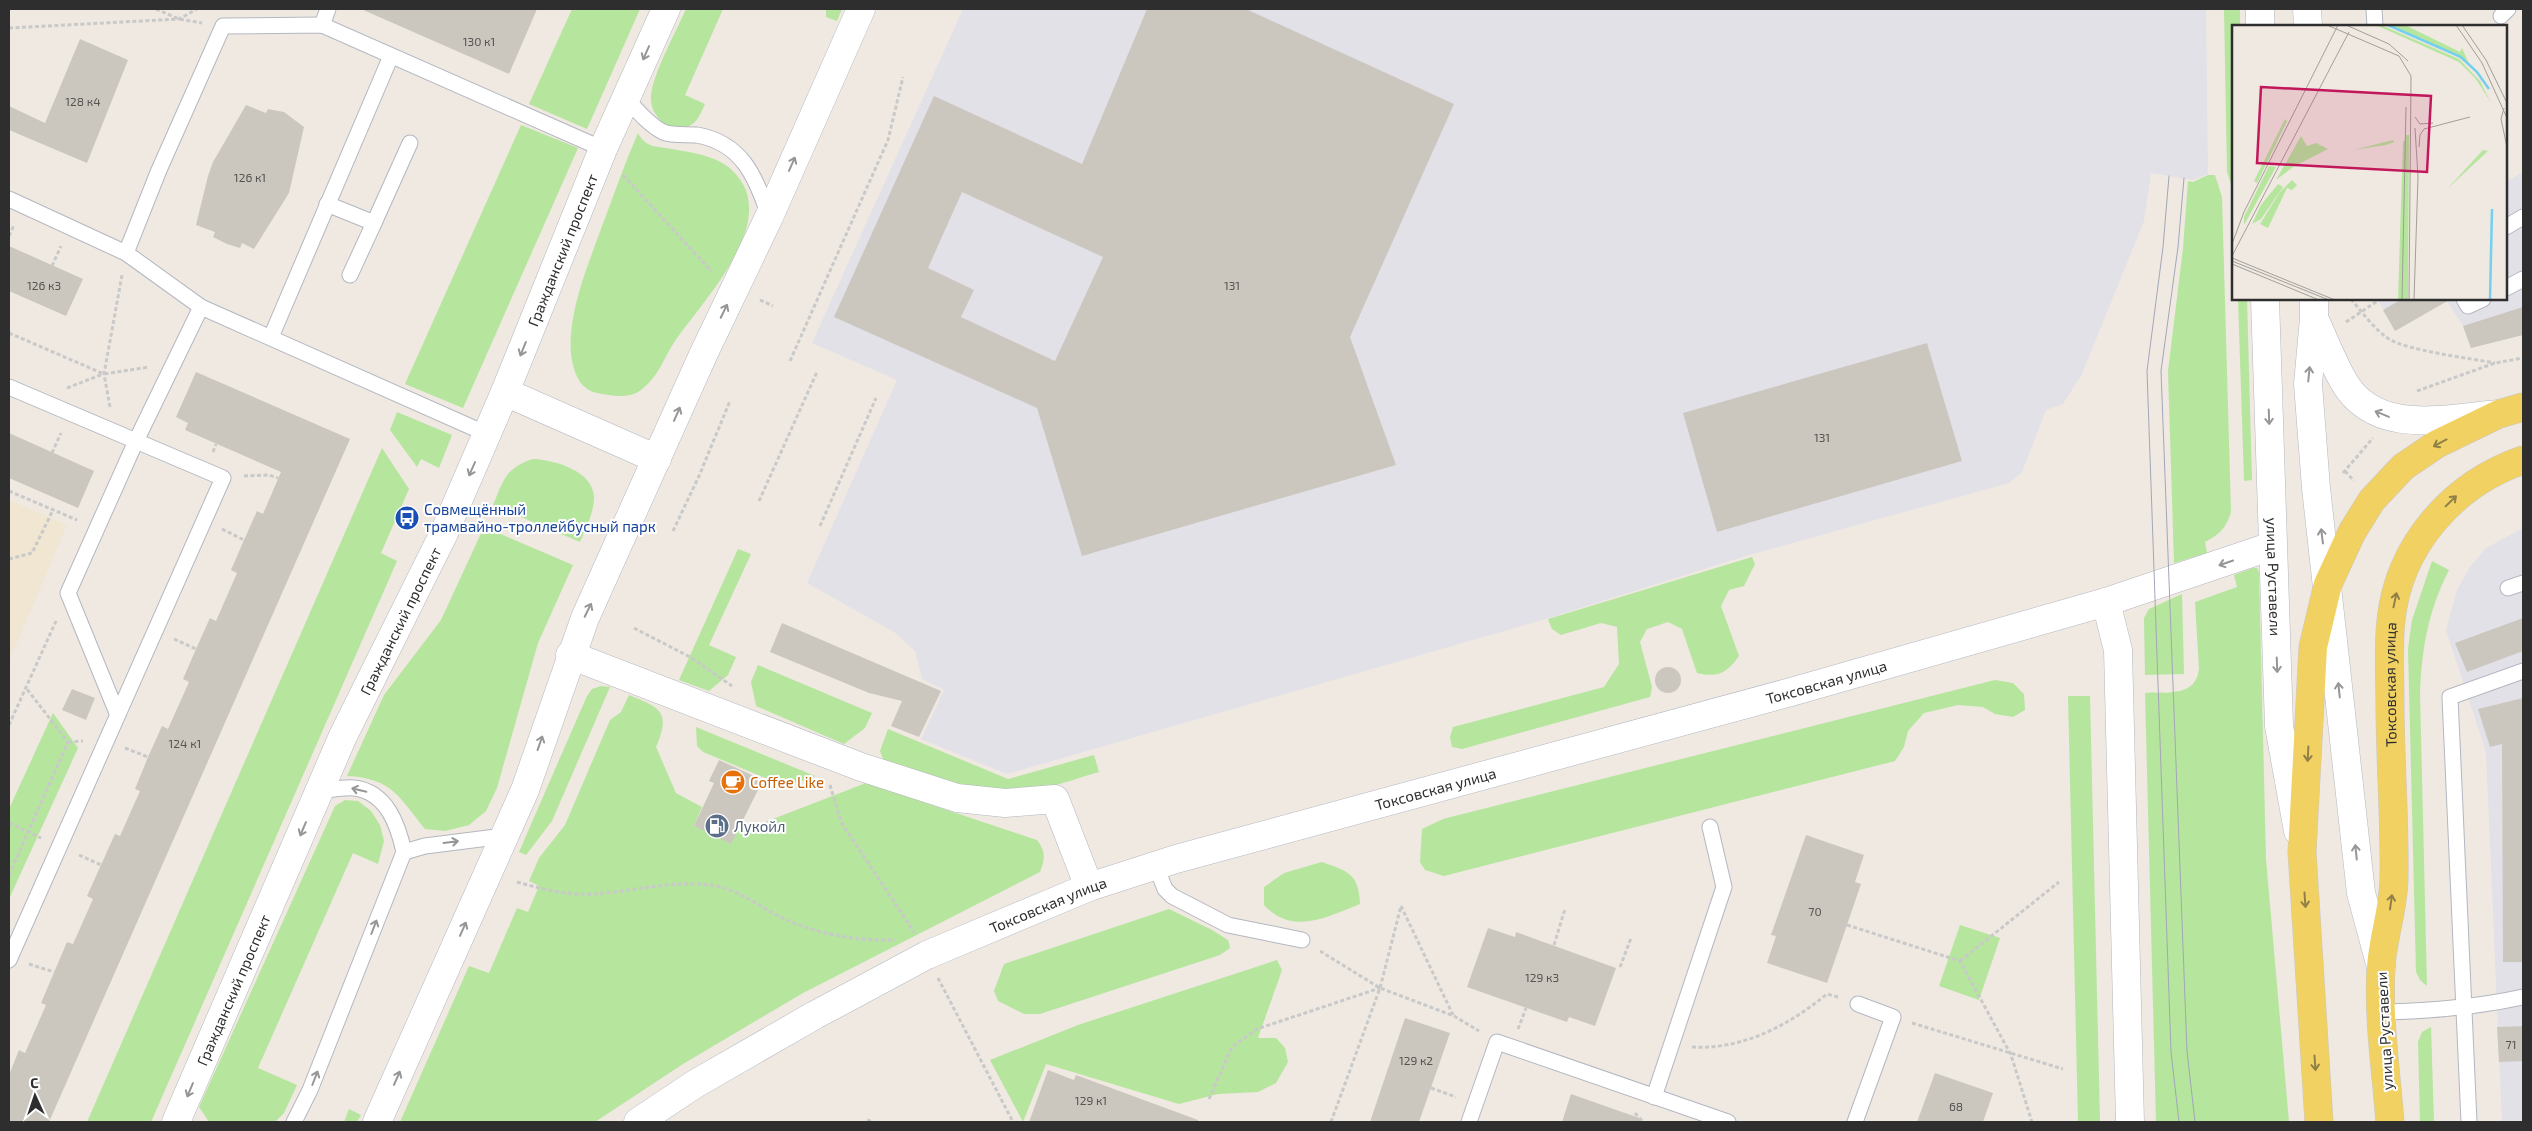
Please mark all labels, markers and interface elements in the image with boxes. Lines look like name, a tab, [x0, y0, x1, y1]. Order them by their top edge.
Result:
inset map	[2232, 25, 2507, 300]
house number: 130 к1	[463, 34, 495, 48]
one-way arrow	[641, 45, 651, 60]
house number: 128 к4	[65, 94, 101, 108]
one-way arrow	[788, 157, 798, 172]
house number: 126 к1	[234, 170, 266, 184]
street label: Гражданский проспект	[523, 171, 601, 329]
house number: 126 к3	[27, 278, 61, 292]
house number: 131	[1224, 278, 1240, 292]
one-way arrow	[720, 304, 729, 319]
one-way arrow	[517, 341, 526, 356]
one-way arrow	[2304, 366, 2314, 382]
one-way arrow	[672, 407, 682, 422]
one-way arrow	[2375, 408, 2390, 418]
one-way arrow	[2264, 409, 2273, 425]
house number: 131	[1814, 430, 1830, 444]
one-way arrow	[2432, 438, 2447, 448]
one-way arrow	[466, 461, 476, 476]
one-way arrow	[2444, 496, 2456, 508]
place label: Совмещённый трамвайно-троллейбусный парк	[424, 500, 656, 536]
bus stop icon: Совмещённый трамвайно-троллейбусный парк	[394, 505, 420, 531]
street label: улица Руставели	[2262, 517, 2285, 636]
one-way arrow	[2317, 528, 2327, 544]
street label: Гражданский проспект	[356, 544, 445, 698]
one-way arrow	[2219, 559, 2234, 568]
one-way arrow	[2391, 592, 2401, 608]
one-way arrow	[584, 602, 594, 617]
street label: Токсовская улица	[2380, 621, 2400, 747]
street label: Токсовская улица	[1764, 656, 1889, 707]
one-way arrow	[2272, 657, 2281, 673]
one-way arrow	[2334, 682, 2344, 698]
house number: 124 к1	[169, 736, 201, 750]
one-way arrow	[536, 736, 545, 752]
one-way arrow	[2303, 745, 2312, 761]
street label: Токсовская улица	[1373, 763, 1498, 814]
cafe icon: Coffee Like	[720, 769, 746, 795]
place label: Coffee Like	[750, 773, 824, 791]
one-way arrow	[351, 785, 367, 794]
fuel station icon: Лукойл	[704, 813, 730, 839]
place label: Лукойл	[734, 817, 786, 836]
one-way arrow	[297, 821, 306, 836]
one-way arrow	[443, 837, 459, 847]
one-way arrow	[2351, 844, 2361, 860]
street label: Токсовская улица	[987, 873, 1109, 937]
one-way arrow	[2300, 892, 2309, 908]
one-way arrow	[2386, 894, 2396, 910]
house number: 70	[1808, 904, 1822, 918]
street label: Гражданский проспект	[193, 912, 274, 1068]
one-way arrow	[370, 920, 379, 935]
one-way arrow	[458, 922, 468, 937]
house number: 129 к3	[1525, 970, 1559, 984]
street label: улица Руставели	[2372, 971, 2397, 1091]
house number: 71	[2506, 1037, 2516, 1051]
house number: 129 к2	[1399, 1053, 1433, 1067]
one-way arrow	[2311, 1054, 2320, 1070]
north arrow	[10, 1071, 60, 1121]
one-way arrow	[310, 1071, 320, 1086]
one-way arrow	[392, 1071, 402, 1086]
text: С	[30, 1074, 39, 1091]
one-way arrow	[184, 1082, 194, 1097]
house number: 129 к1	[1075, 1093, 1107, 1107]
house number: 68	[1949, 1099, 1963, 1113]

